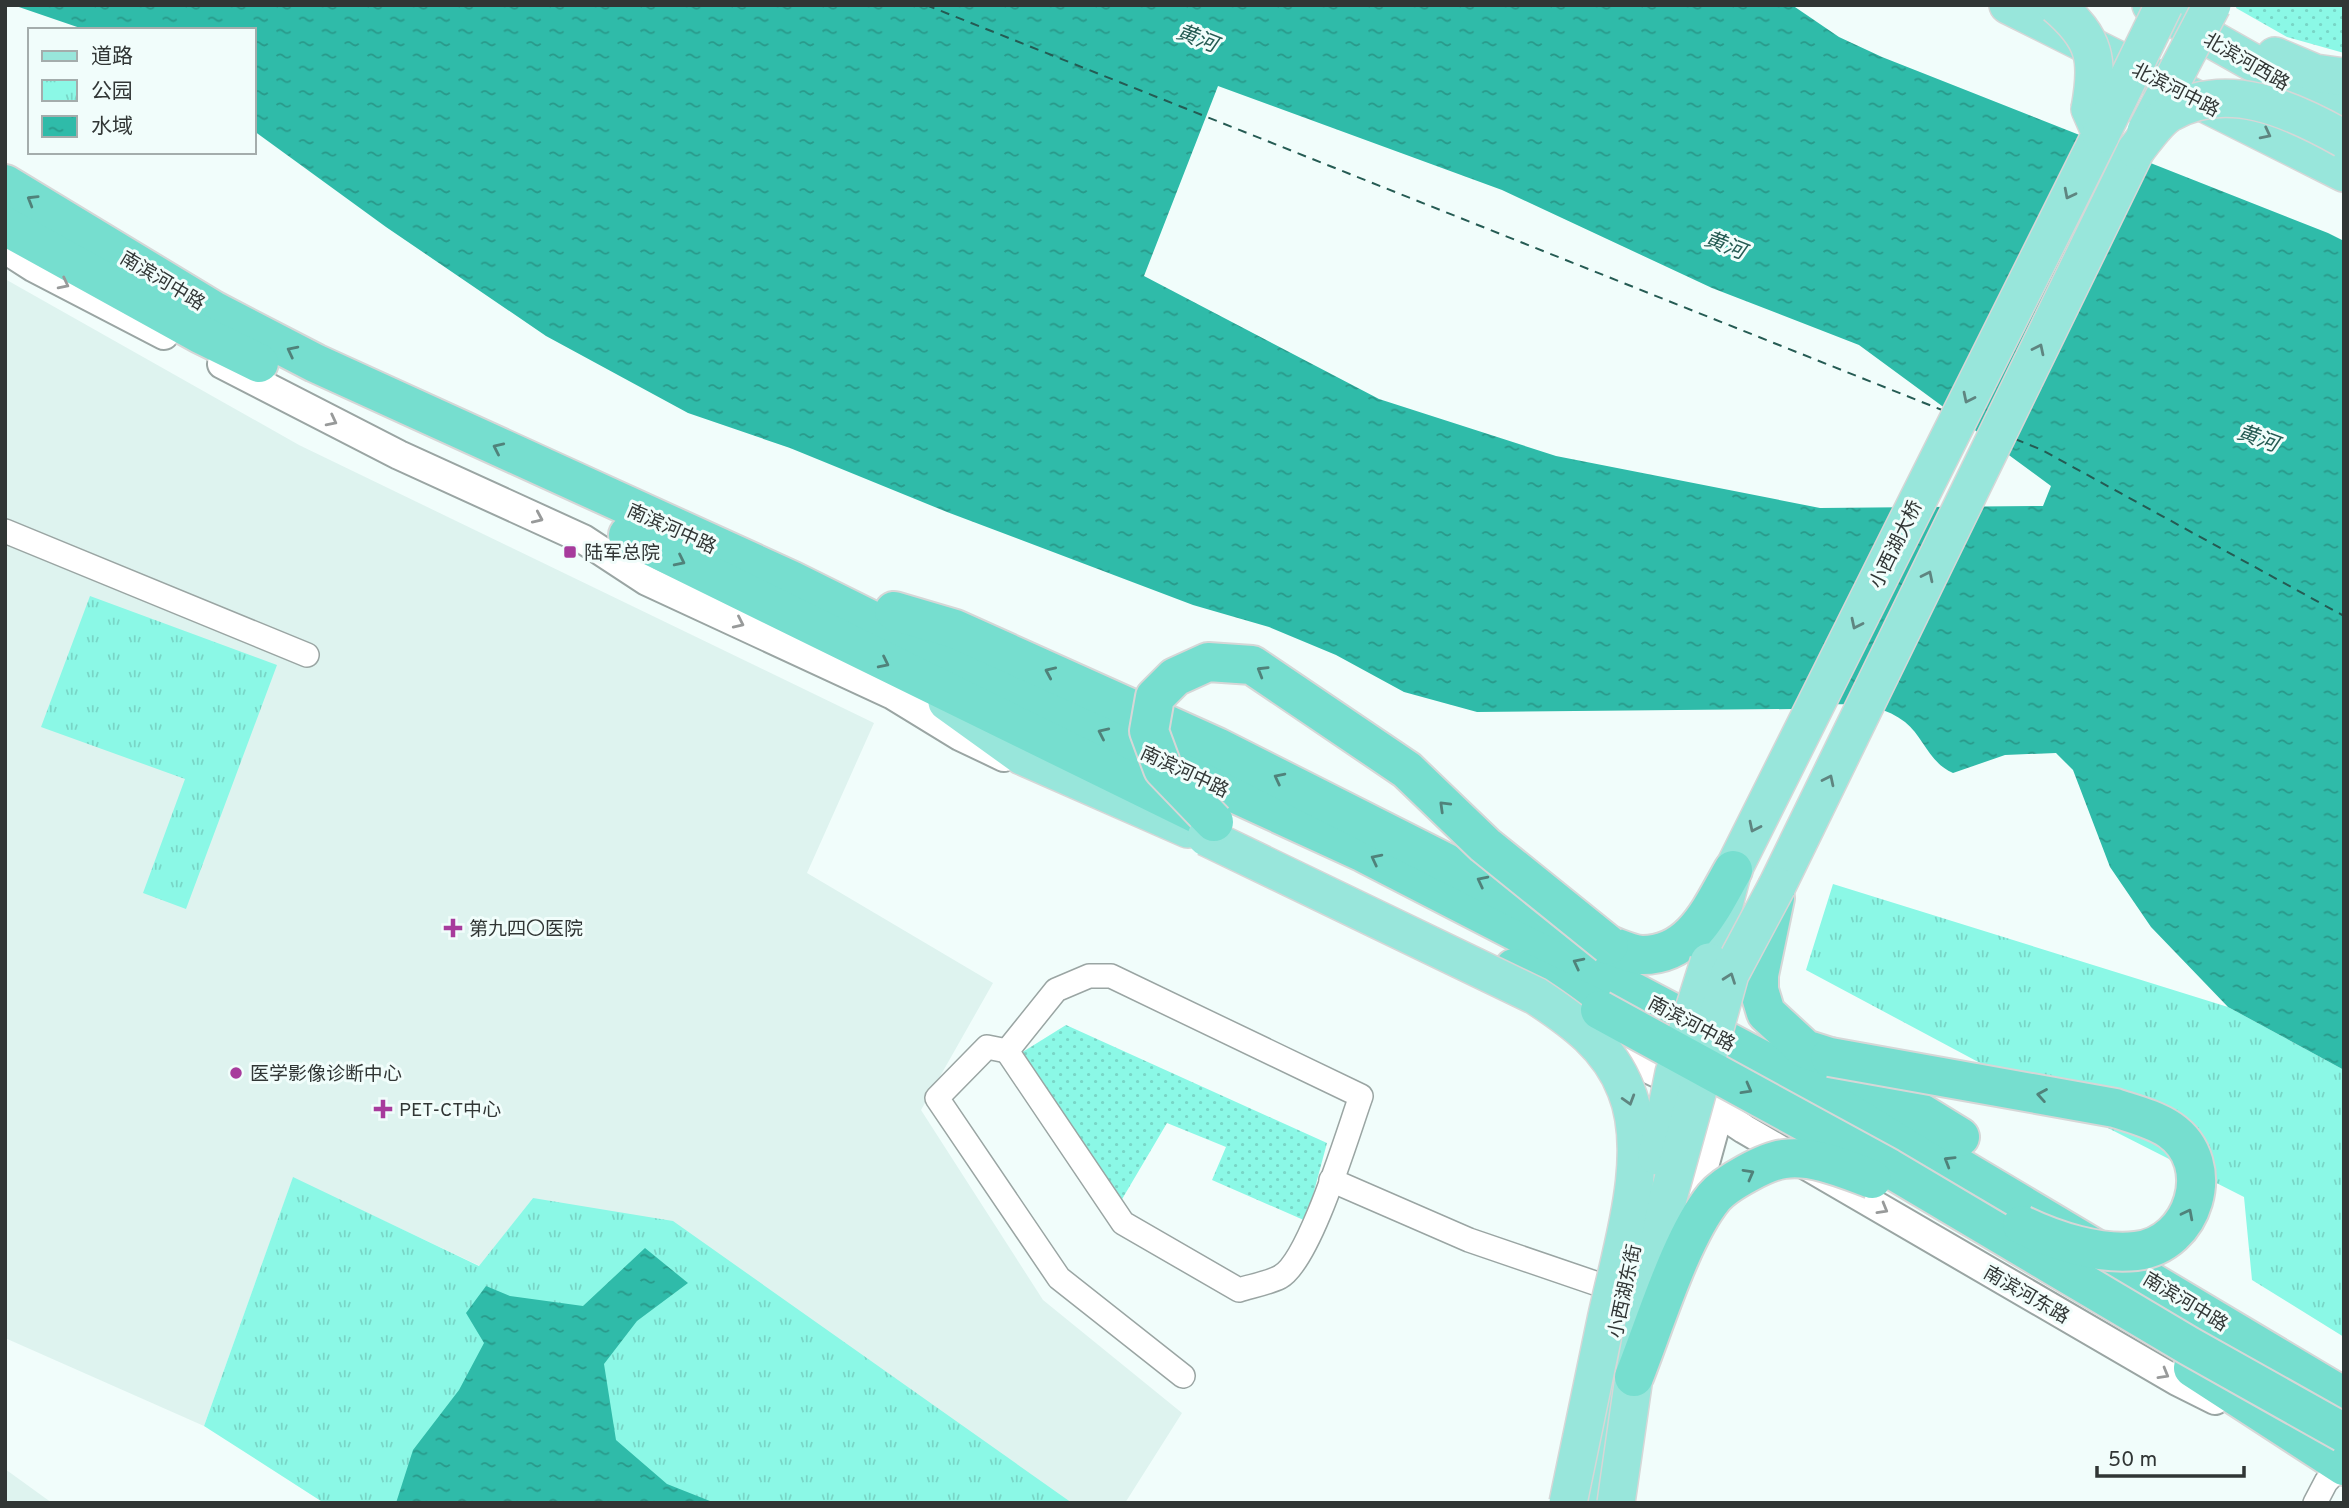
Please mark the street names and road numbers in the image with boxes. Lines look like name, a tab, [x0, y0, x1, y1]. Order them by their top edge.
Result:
street label: 北滨河西路	[2199, 29, 2293, 97]
street label: 北滨河中路	[2127, 59, 2223, 123]
street label: 南滨河中路	[115, 247, 209, 316]
street label: 小西湖大桥	[1865, 497, 1928, 593]
street label: 南滨河中路	[623, 500, 719, 560]
street label: 南滨河中路	[1136, 742, 1232, 804]
street label: 南滨河中路	[1643, 992, 1739, 1058]
street label: 小西湖东街	[1604, 1242, 1648, 1340]
street label: 南滨河东路	[1979, 1262, 2073, 1330]
street label: 南滨河中路	[2138, 1268, 2232, 1337]

